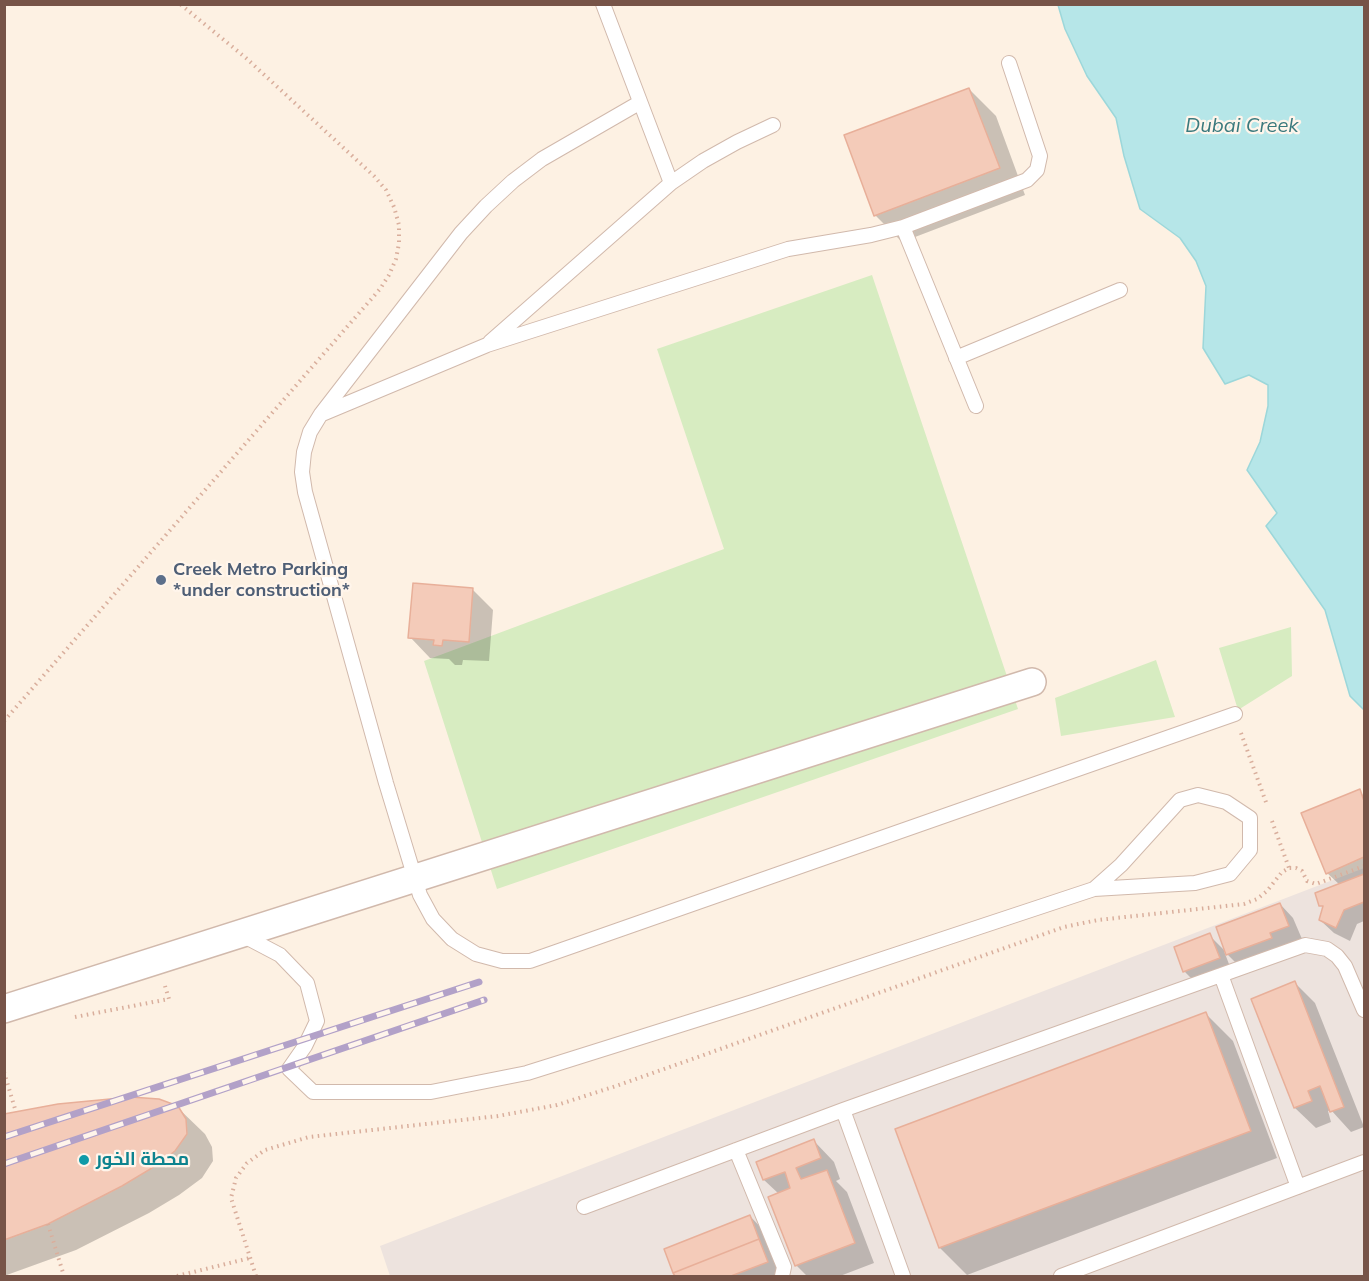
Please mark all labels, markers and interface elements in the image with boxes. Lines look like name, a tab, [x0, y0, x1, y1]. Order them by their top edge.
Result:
water label: Dubai Creek	[1185, 114, 1299, 138]
place label: Creek Metro Parking *under construction*	[173, 559, 350, 602]
marker: Creek Metro Parking *under construction*	[154, 573, 168, 587]
place label: محطة الخور	[96, 1149, 189, 1171]
marker: محطة الخور	[77, 1153, 91, 1167]

